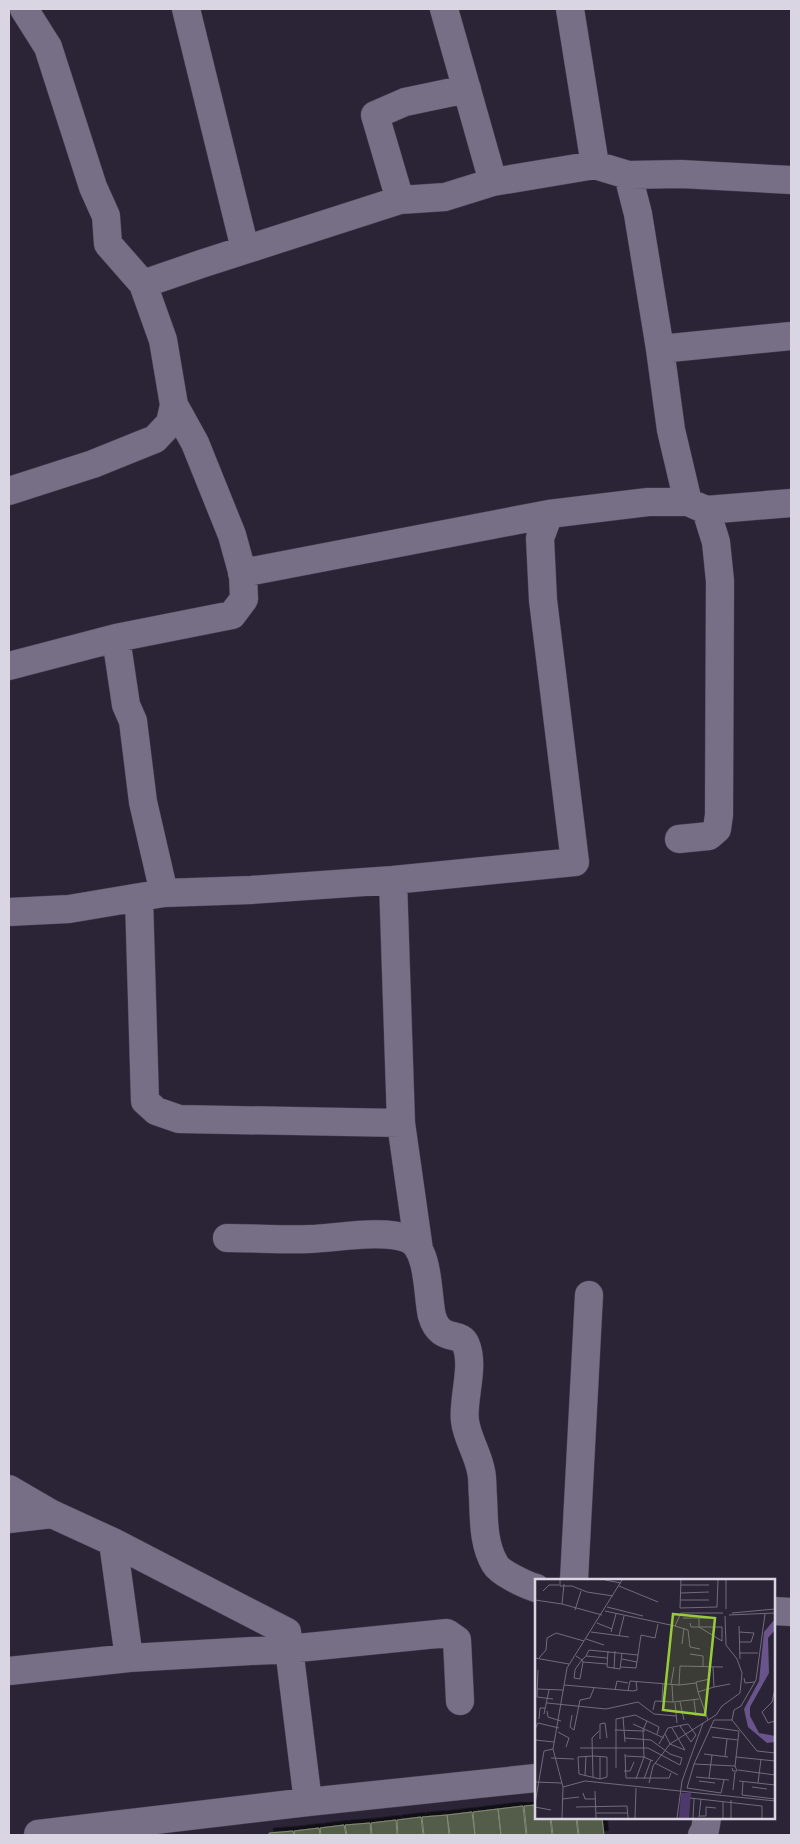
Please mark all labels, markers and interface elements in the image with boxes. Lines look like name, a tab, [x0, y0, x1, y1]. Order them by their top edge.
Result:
inset map	[535, 1579, 775, 1819]

